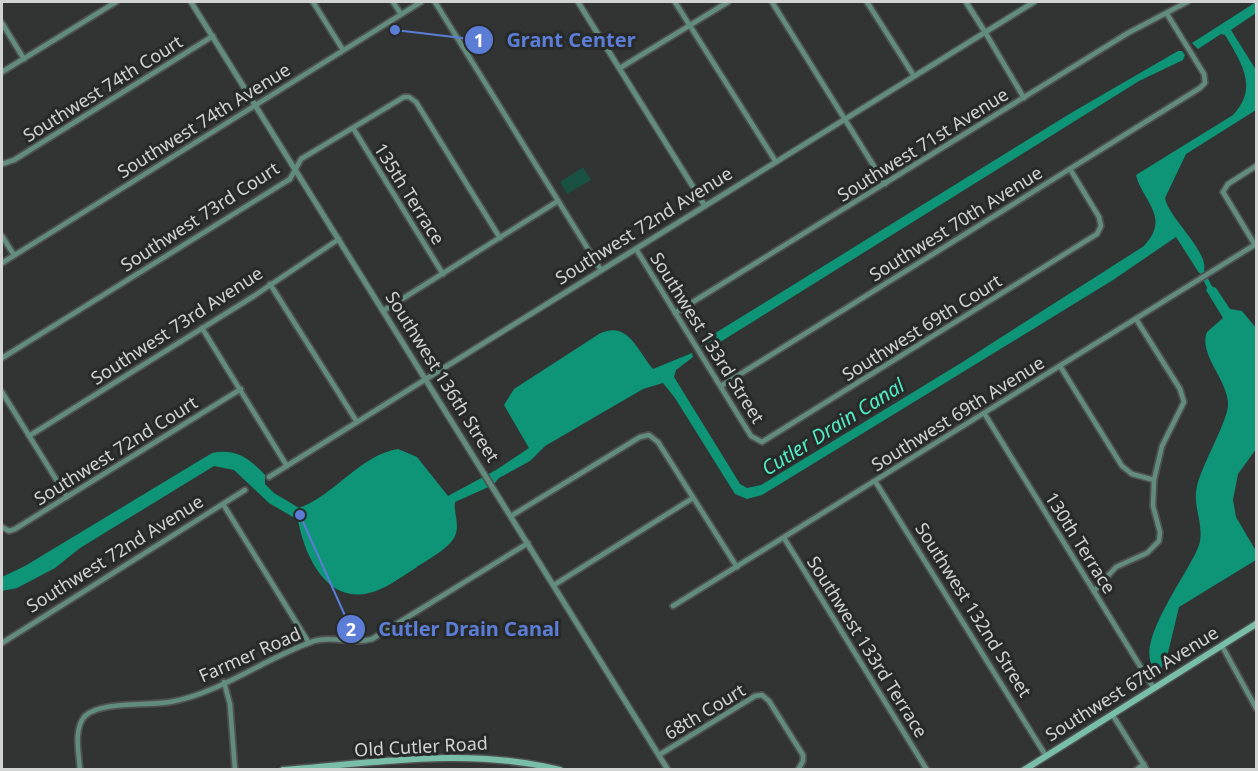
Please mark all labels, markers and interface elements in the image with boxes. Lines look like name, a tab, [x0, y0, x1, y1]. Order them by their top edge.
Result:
callout: Grant Center	[464, 21, 648, 59]
text: Grant Center	[506, 26, 636, 53]
text: 1	[474, 28, 484, 52]
street label: Southwest 74th Court	[18, 29, 187, 147]
street label: Southwest 74th Avenue	[112, 57, 295, 183]
street label: Southwest 71st Avenue	[832, 82, 1012, 207]
street label: 135th Terrace	[369, 138, 451, 249]
street label: Southwest 73rd Court	[116, 156, 284, 276]
street label: Southwest 70th Avenue	[864, 160, 1047, 286]
street label: Southwest 72nd Avenue	[550, 161, 736, 289]
street label: Southwest 133rd Street	[645, 247, 771, 428]
street label: Southwest 73rd Avenue	[86, 261, 267, 390]
street label: Southwest 69th Court	[837, 268, 1006, 386]
street label: Southwest 136th Street	[380, 287, 506, 467]
street label: Southwest 69th Avenue	[866, 350, 1049, 476]
water label: Cutler Drain Canal	[756, 371, 910, 481]
street label: Southwest 72nd Court	[29, 390, 202, 510]
street label: 130th Terrace	[1040, 487, 1122, 598]
street label: Southwest 72nd Avenue	[21, 489, 207, 617]
street label: Southwest 132nd Street	[910, 518, 1038, 702]
street label: Southwest 133rd Terrace	[802, 551, 934, 742]
callout: Cutler Drain Canal	[336, 610, 572, 648]
text: Cutler Drain Canal	[378, 615, 560, 642]
text: 2	[346, 617, 356, 641]
street label: Southwest 67th Avenue	[1040, 620, 1223, 746]
street label: Farmer Road	[195, 621, 304, 687]
street label: 68th Court	[660, 677, 750, 745]
street label: Old Cutler Road	[354, 731, 488, 761]

